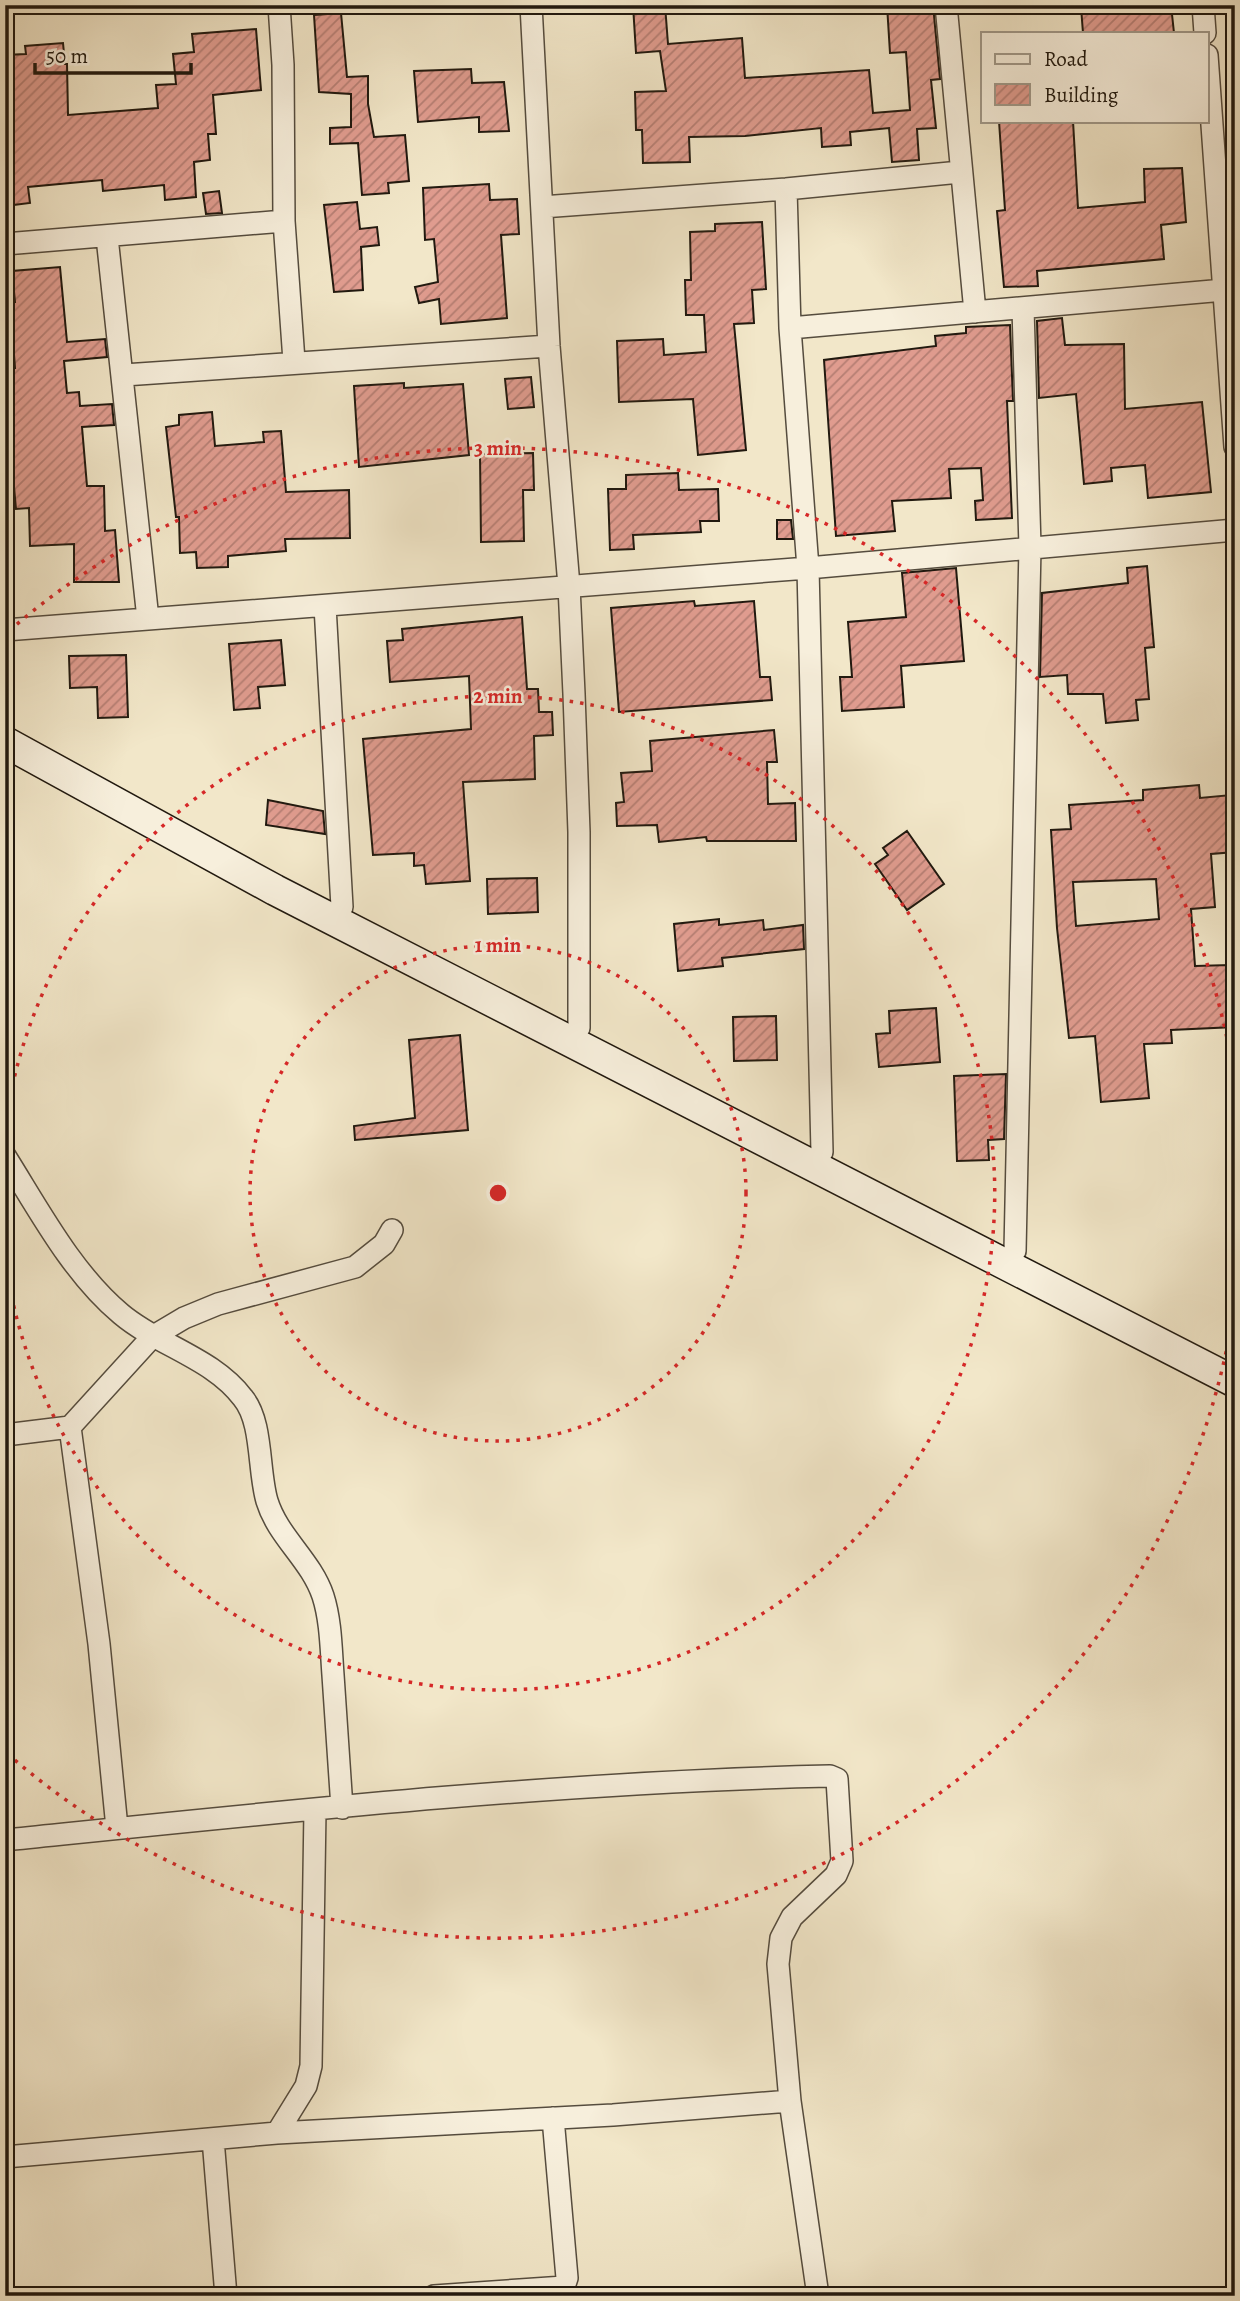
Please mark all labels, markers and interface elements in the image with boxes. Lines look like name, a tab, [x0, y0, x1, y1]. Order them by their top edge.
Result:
scale bar	[35, 32, 191, 76]
legend	[981, 32, 1208, 122]
text: 50 m	[46, 42, 88, 70]
text: Road	[1044, 45, 1088, 73]
text: Building	[1044, 81, 1119, 109]
text: 3 min	[474, 434, 522, 462]
text: 2 min	[473, 682, 523, 710]
text: 1 min	[475, 931, 522, 959]
centre of rings	[486, 1181, 510, 1205]

